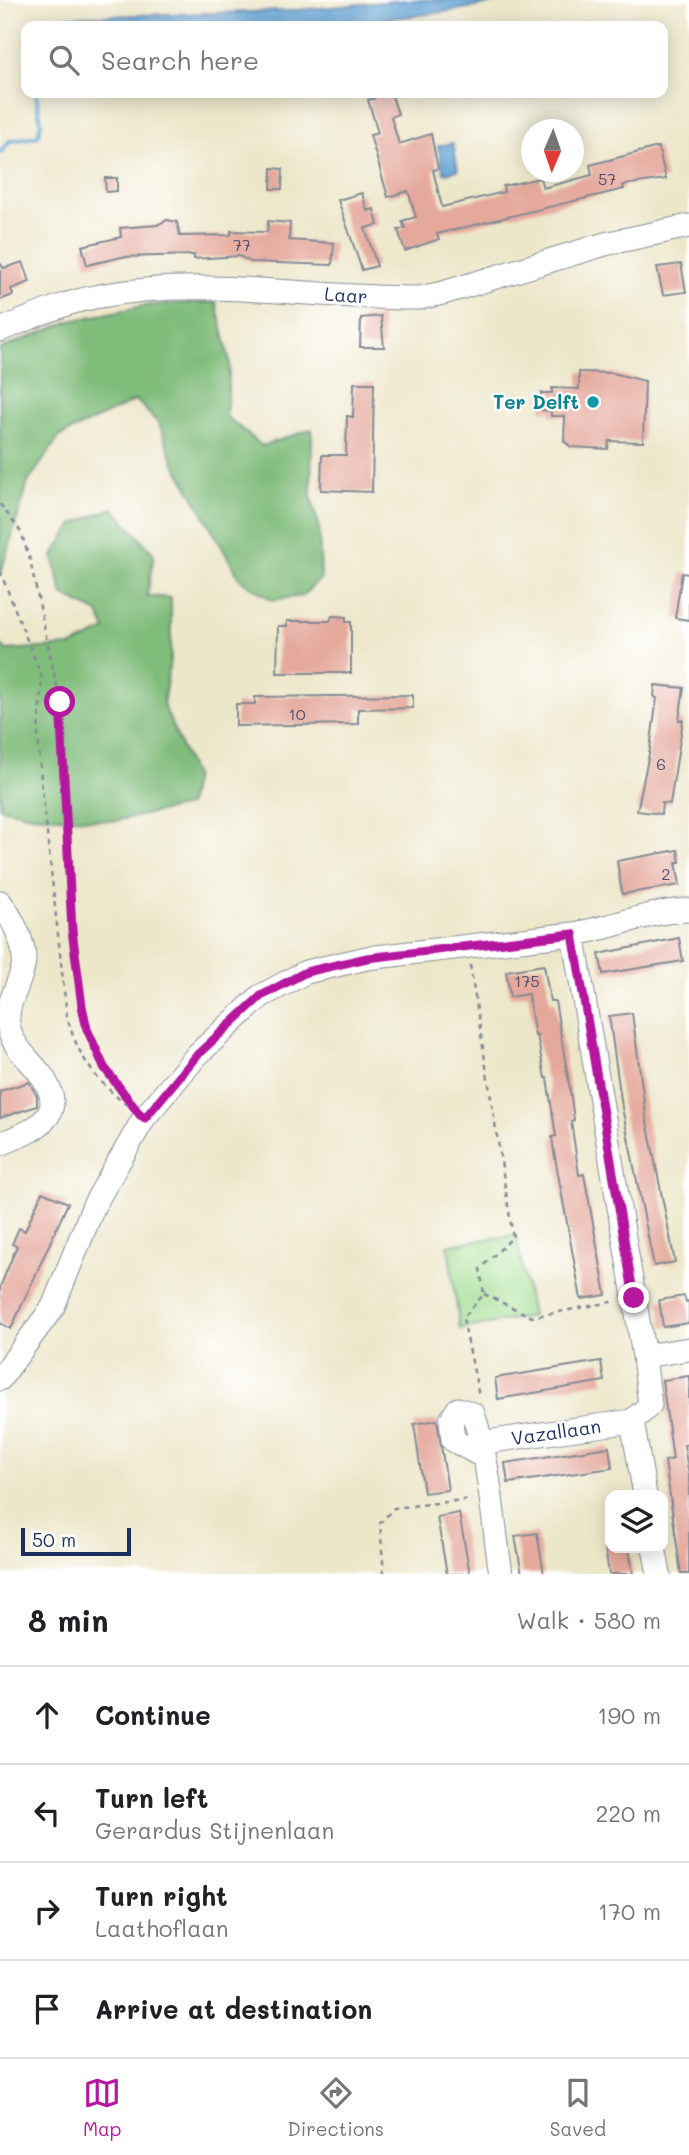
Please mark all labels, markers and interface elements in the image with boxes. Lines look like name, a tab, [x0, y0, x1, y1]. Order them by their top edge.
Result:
search box	[21, 21, 668, 98]
icon: search	[45, 41, 83, 79]
text: Search here	[101, 43, 259, 77]
north arrow	[521, 119, 584, 182]
house number: 57	[598, 168, 616, 189]
house number: 77	[233, 234, 251, 255]
street label: Laar	[324, 281, 368, 308]
place label: Ter Delft	[493, 389, 579, 414]
marker: Ter Delft	[585, 394, 601, 410]
route start	[44, 686, 75, 717]
house number: 10	[288, 703, 306, 724]
house number: 6	[656, 753, 666, 774]
house number: 2	[662, 863, 670, 884]
house number: 175	[514, 970, 540, 991]
route end	[618, 1282, 649, 1313]
street label: Vazallaan	[510, 1413, 602, 1450]
map controls	[605, 1490, 668, 1553]
button: layers	[605, 1490, 668, 1553]
scale bar	[21, 1525, 131, 1557]
text: 50 m	[32, 1527, 76, 1552]
text: 8 min	[28, 1600, 109, 1640]
text: Walk · 580 m	[517, 1605, 661, 1635]
icon: ahead	[28, 1696, 66, 1734]
text: Continue	[95, 1698, 211, 1732]
text: 190 m	[597, 1700, 661, 1730]
text: Turn left	[95, 1781, 208, 1815]
icon: left	[28, 1794, 66, 1832]
text: 220 m	[595, 1798, 661, 1828]
text: Gerardus Stijnenlaan	[95, 1815, 334, 1845]
text: Turn right	[95, 1879, 228, 1913]
icon: right	[28, 1892, 66, 1930]
text: 170 m	[598, 1896, 661, 1926]
text: Laathoflaan	[95, 1913, 229, 1943]
icon: arrive	[28, 1990, 66, 2028]
text: Arrive at destination	[95, 1992, 372, 2026]
tab: Map	[83, 2074, 122, 2141]
tab: Directions	[287, 2074, 384, 2141]
tab: Saved	[550, 2074, 606, 2141]

